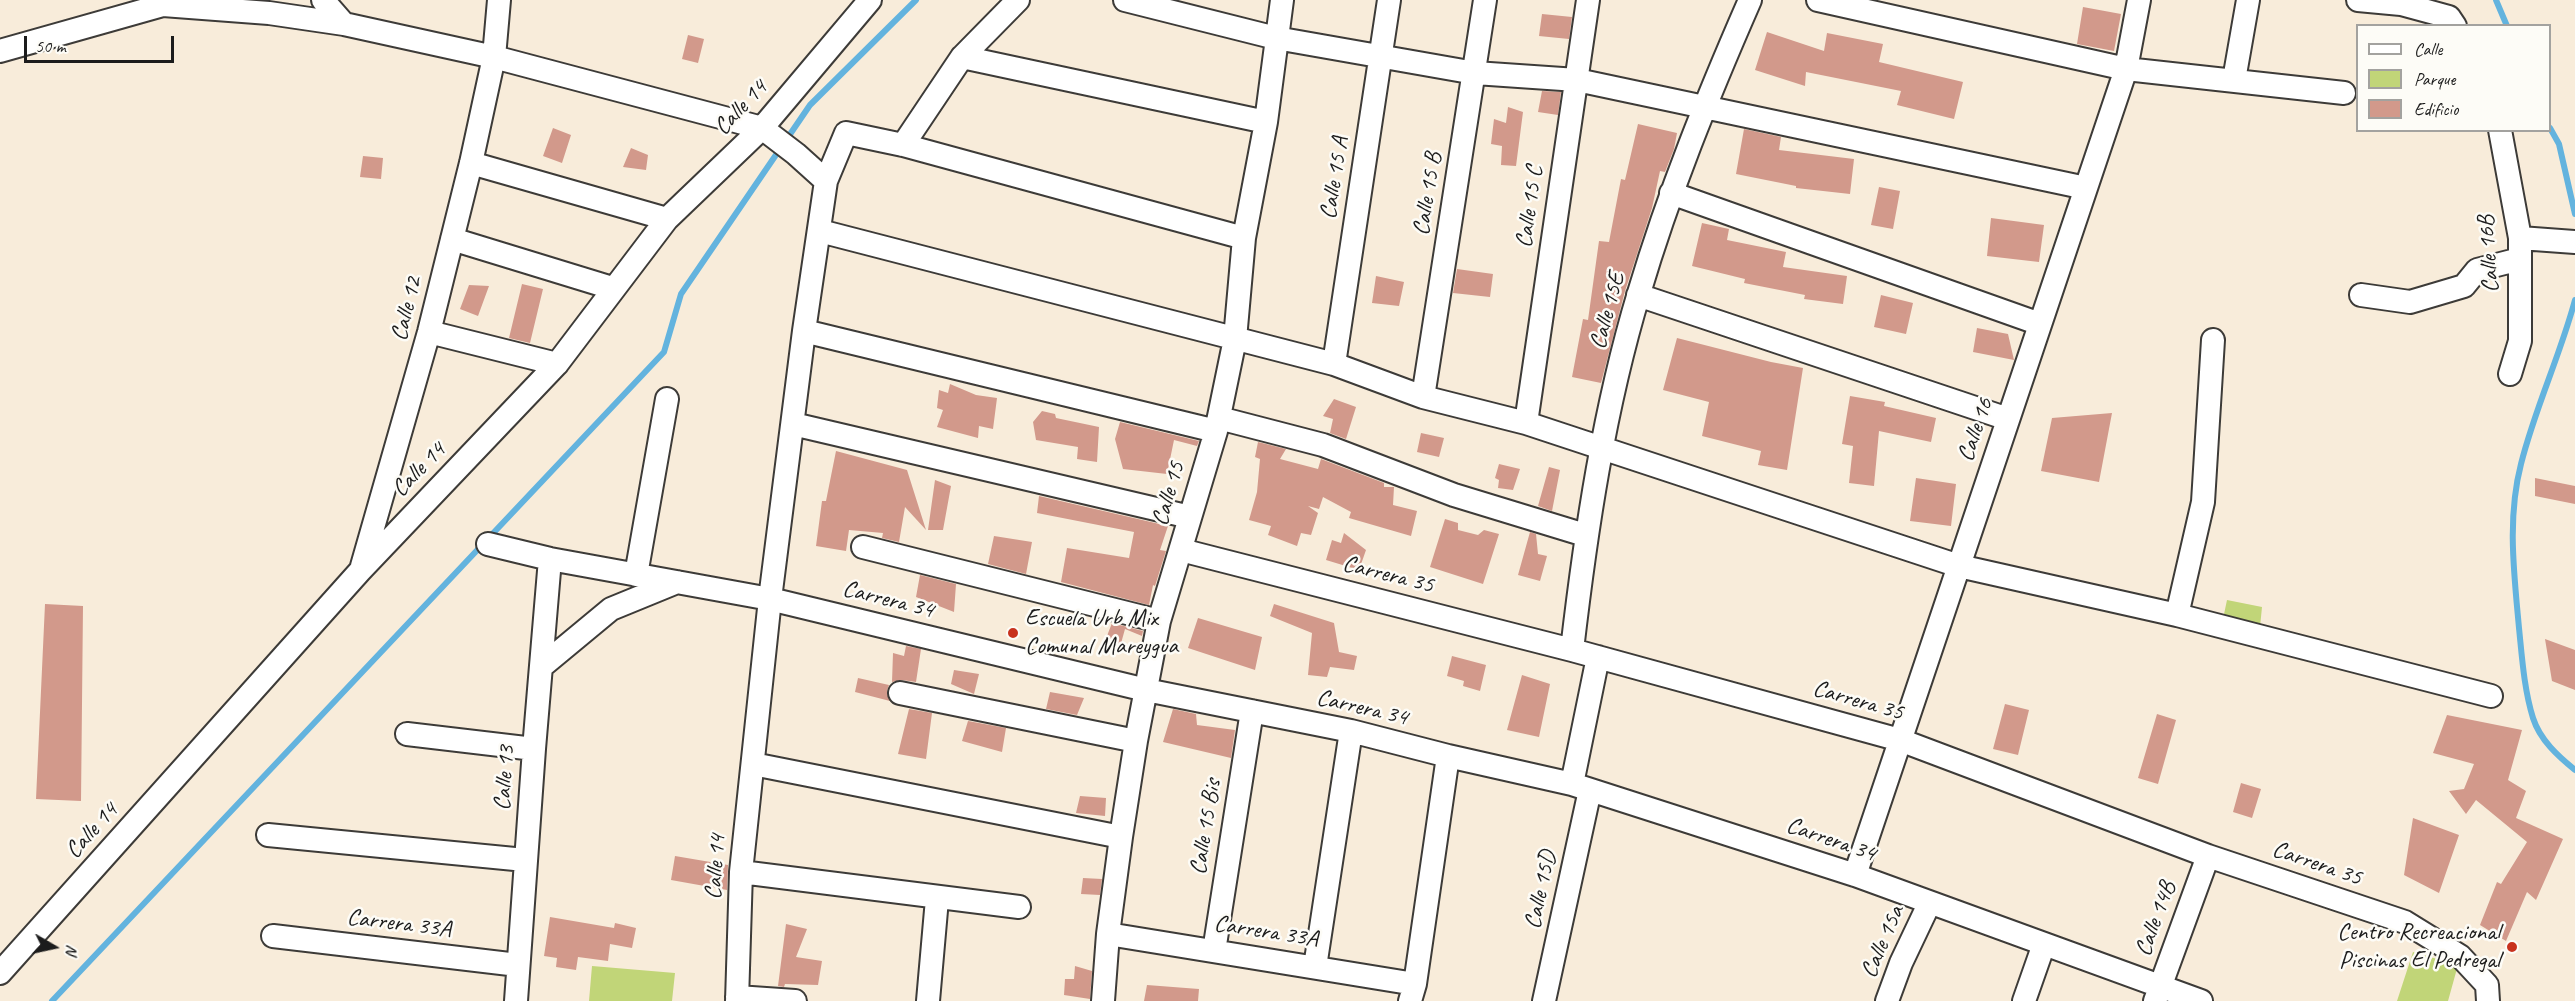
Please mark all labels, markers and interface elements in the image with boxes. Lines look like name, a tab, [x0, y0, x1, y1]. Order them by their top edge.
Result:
scale bar	[27, 24, 177, 62]
legend	[2356, 24, 2551, 132]
text: 50 m	[35, 35, 66, 57]
text: Calle	[2414, 38, 2442, 60]
text: Parque	[2414, 68, 2455, 90]
street label: Calle 14	[708, 74, 774, 142]
text: Edificio	[2414, 98, 2458, 120]
street label: Calle 15 A	[1314, 135, 1356, 221]
street label: Calle 15 B	[1407, 151, 1449, 237]
street label: Calle 15 C	[1510, 164, 1550, 250]
street label: Calle 16B	[2472, 214, 2506, 294]
street label: Calle 15E	[1584, 270, 1632, 352]
street label: Calle 12	[385, 274, 429, 344]
street label: Calle 16	[1952, 395, 2000, 465]
street label: Calle 14	[386, 437, 452, 503]
street label: Calle 15	[1146, 459, 1192, 529]
street label: Carrera 35	[1340, 550, 1436, 600]
street label: Carrera 34	[840, 575, 936, 625]
place label: Escuela Urb Mix Comunal Mareygua	[1025, 605, 1178, 661]
marker: Escuela Urb Mix Comunal Mareygua	[1006, 626, 1020, 640]
street label: Carrera 35	[1809, 674, 1907, 728]
street label: Carrera 34	[1314, 684, 1410, 732]
street label: Calle 13	[488, 745, 522, 811]
street label: Calle 15 Bis	[1184, 777, 1228, 877]
street label: Calle 14	[60, 797, 124, 865]
street label: Carrera 34	[1782, 811, 1880, 869]
street label: Calle 14	[699, 834, 733, 900]
street label: Carrera 35	[2268, 835, 2366, 893]
street label: Calle 15D	[1519, 848, 1563, 932]
street label: Calle 14B	[2129, 878, 2183, 960]
street label: Calle 15a	[1855, 902, 1911, 982]
street label: Carrera 33A	[345, 903, 453, 945]
street label: Carrera 33A	[1212, 910, 1320, 954]
north arrow	[24, 917, 84, 977]
place label: Centro Recreacional Piscinas El Pedregal	[2337, 919, 2500, 975]
marker: Centro Recreacional Piscinas El Pedregal	[2505, 940, 2519, 954]
text: N	[61, 943, 82, 956]

